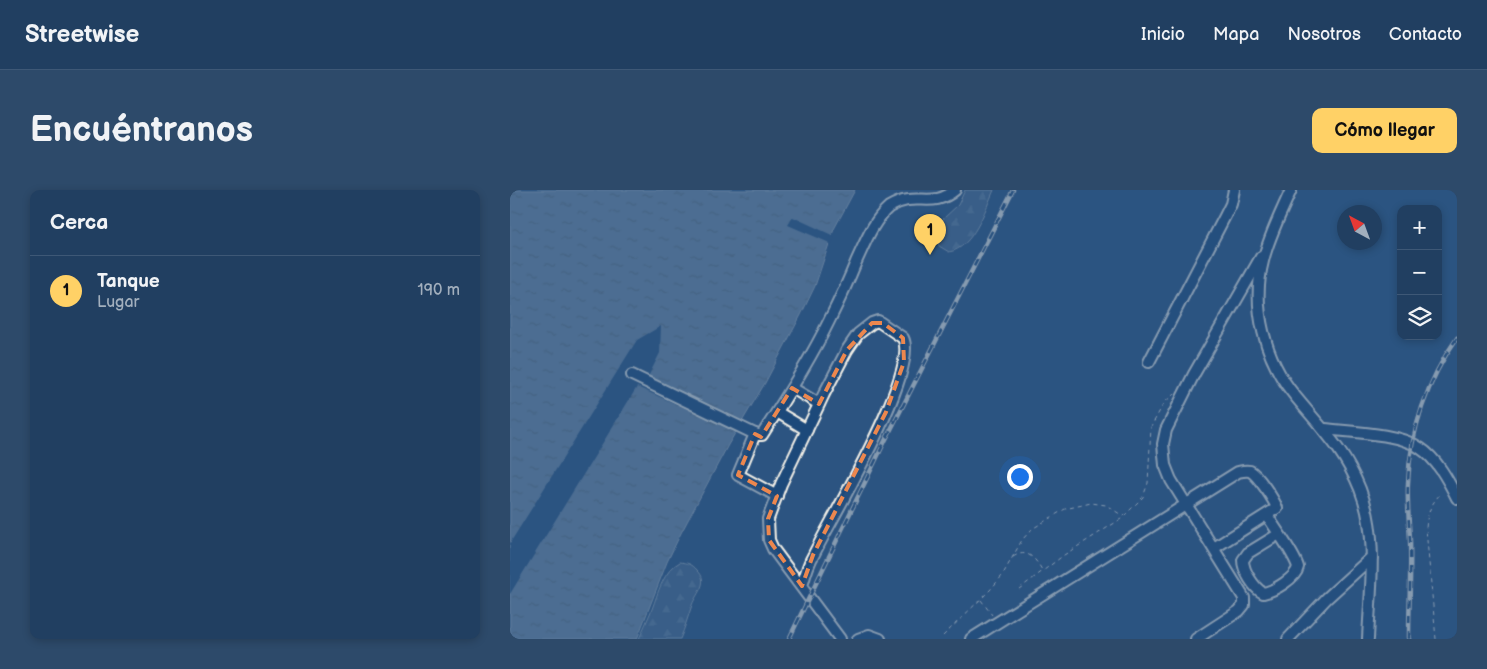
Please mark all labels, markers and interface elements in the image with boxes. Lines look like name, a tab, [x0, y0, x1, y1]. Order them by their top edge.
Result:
text: Streetwise	[25, 20, 139, 49]
text: Inicio	[1141, 24, 1185, 45]
text: Mapa	[1213, 24, 1259, 45]
text: Nosotros	[1287, 24, 1361, 45]
text: Contacto	[1389, 24, 1462, 45]
button: Cómo llegar	[1312, 108, 1457, 153]
text: Encuéntranos	[30, 109, 253, 152]
north arrow	[1337, 205, 1382, 250]
map controls	[1397, 205, 1442, 340]
button: +	[1397, 205, 1442, 250]
text: Cerca	[50, 210, 108, 235]
pin: 1	[914, 214, 946, 255]
button: −	[1397, 250, 1442, 295]
text: Tanque	[97, 270, 160, 293]
text: 1	[63, 281, 69, 300]
text: 190 m	[418, 281, 460, 300]
text: Lugar	[97, 293, 139, 312]
button: layers	[1397, 295, 1442, 340]
your location	[1007, 464, 1033, 490]

